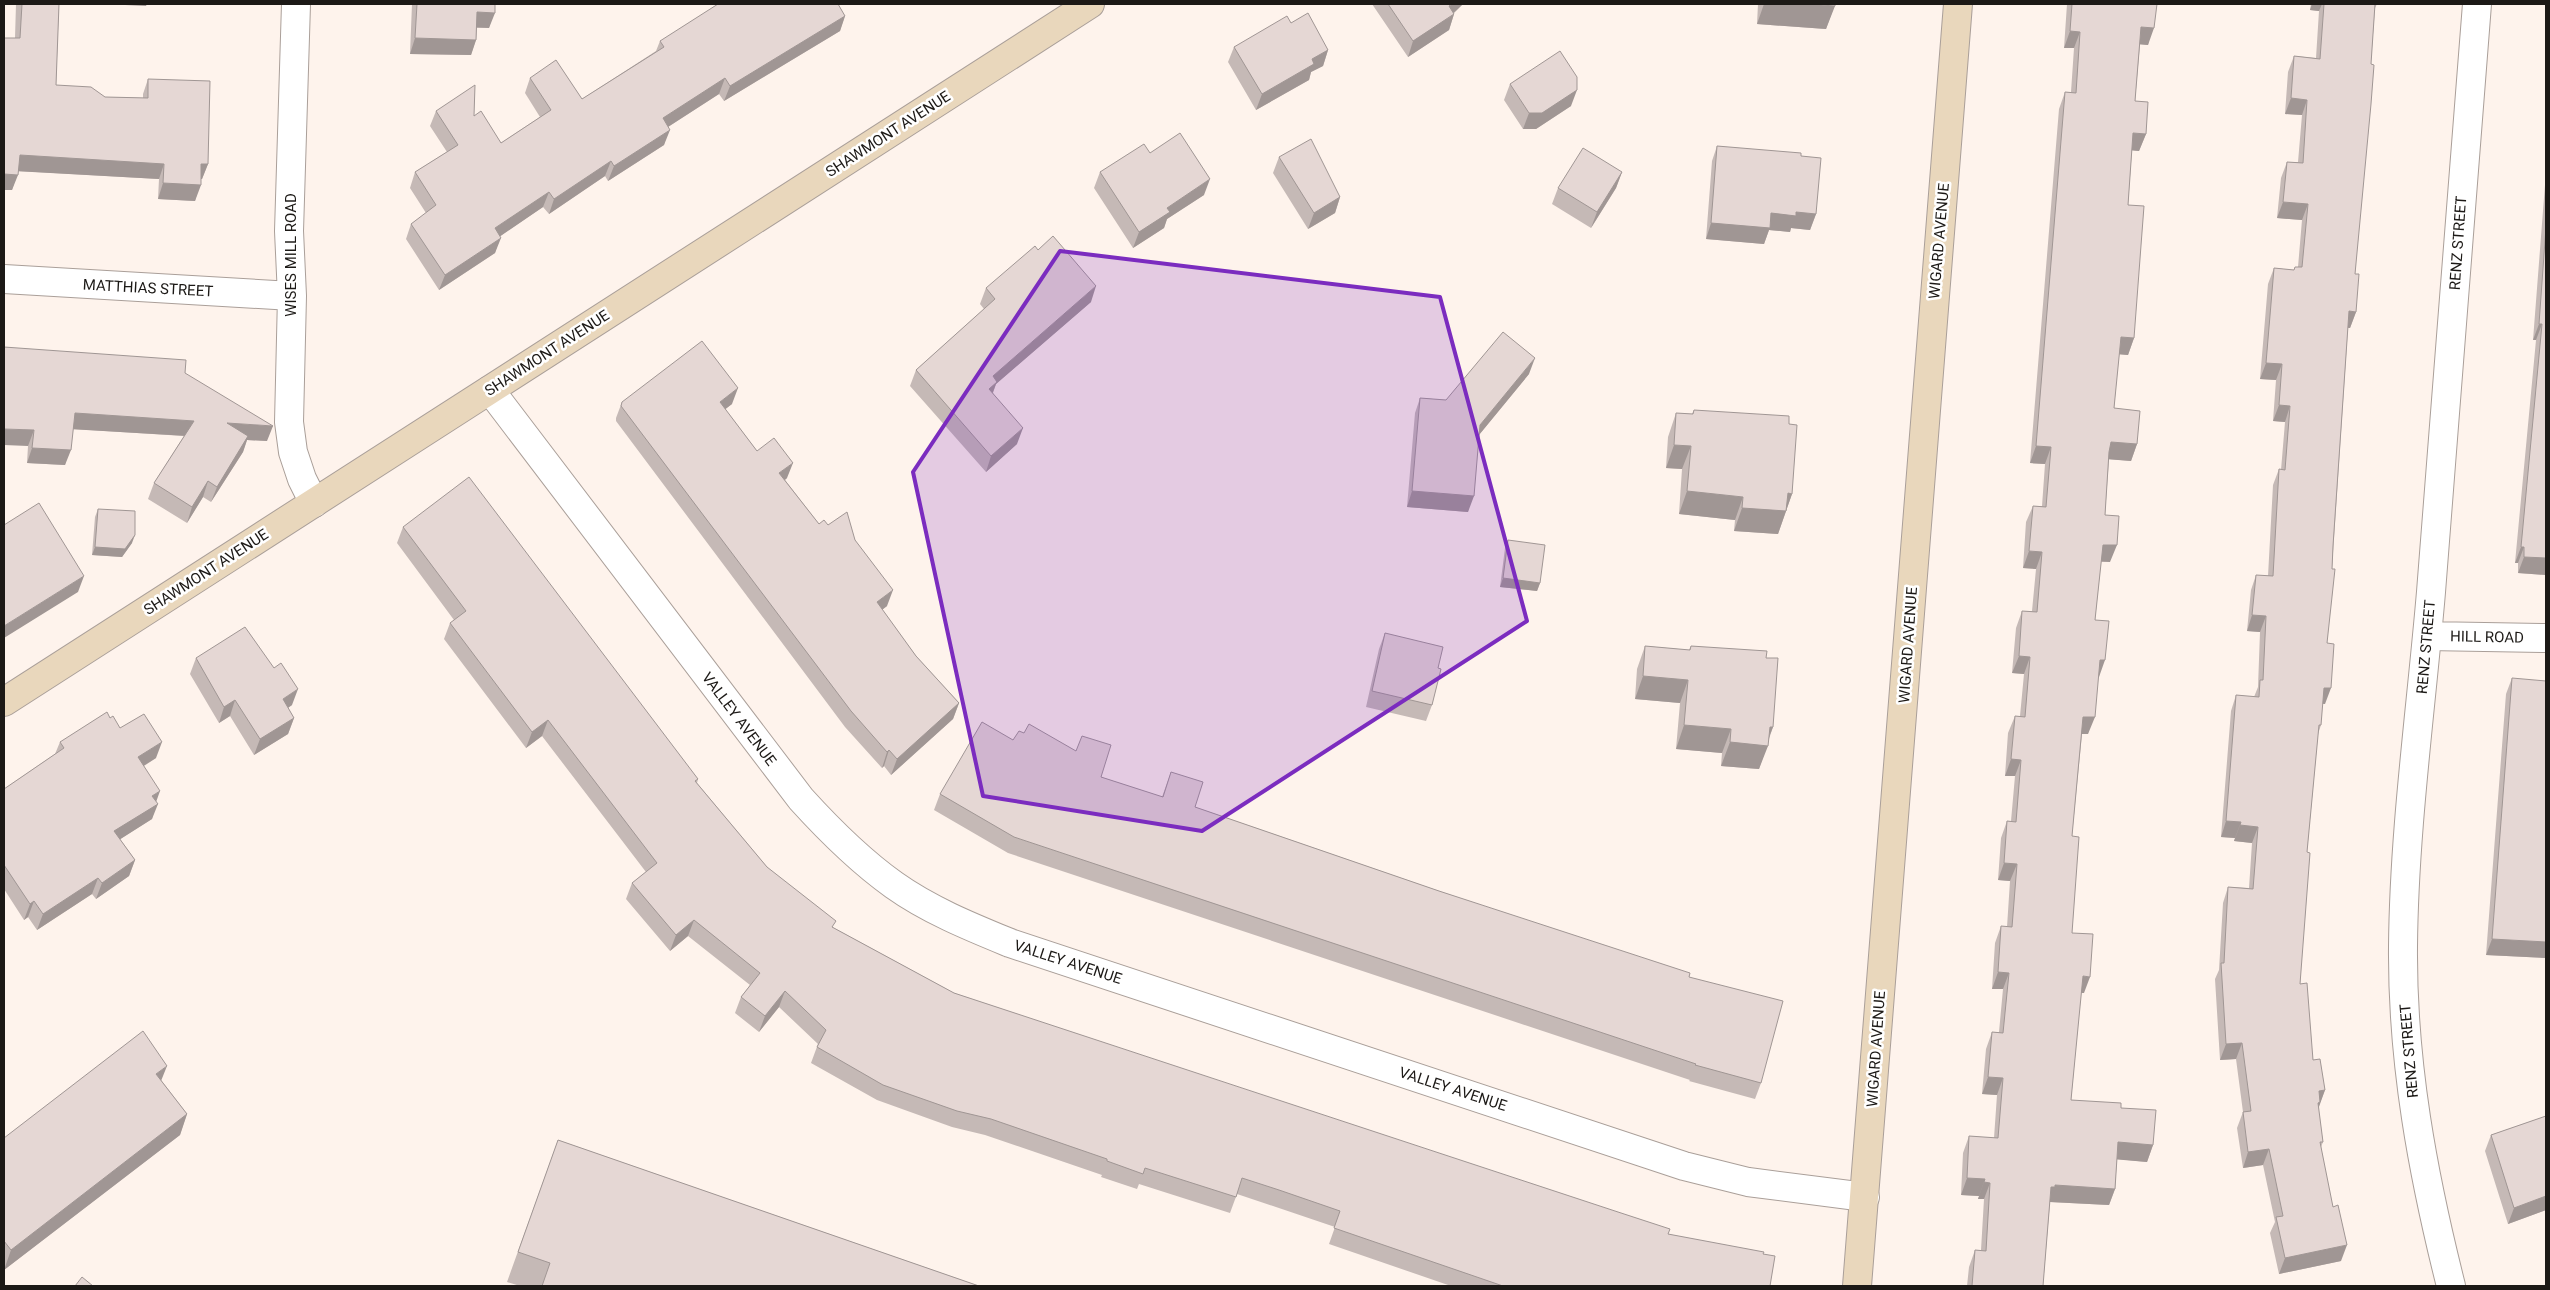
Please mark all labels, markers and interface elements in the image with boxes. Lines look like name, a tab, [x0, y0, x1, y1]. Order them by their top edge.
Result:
street label: SHAWMONT AVENUE	[822, 87, 954, 181]
street label: WIGARD AVENUE	[1925, 182, 1953, 300]
street label: WISES MILL ROAD	[282, 193, 300, 317]
street label: RENZ STREET	[2446, 195, 2470, 291]
street label: MATTHIAS STREET	[82, 276, 214, 300]
street label: SHAWMONT AVENUE	[481, 306, 613, 400]
street label: SHAWMONT AVENUE	[140, 525, 272, 619]
street label: WIGARD AVENUE	[1895, 586, 1921, 704]
street label: RENZ STREET	[2413, 599, 2439, 695]
street label: HILL ROAD	[2450, 627, 2524, 647]
street label: VALLEY AVENUE	[698, 669, 780, 770]
street label: VALLEY AVENUE	[1012, 936, 1125, 988]
street label: WIGARD AVENUE	[1863, 990, 1889, 1108]
street label: RENZ STREET	[2396, 1003, 2422, 1099]
street label: VALLEY AVENUE	[1397, 1063, 1510, 1115]

